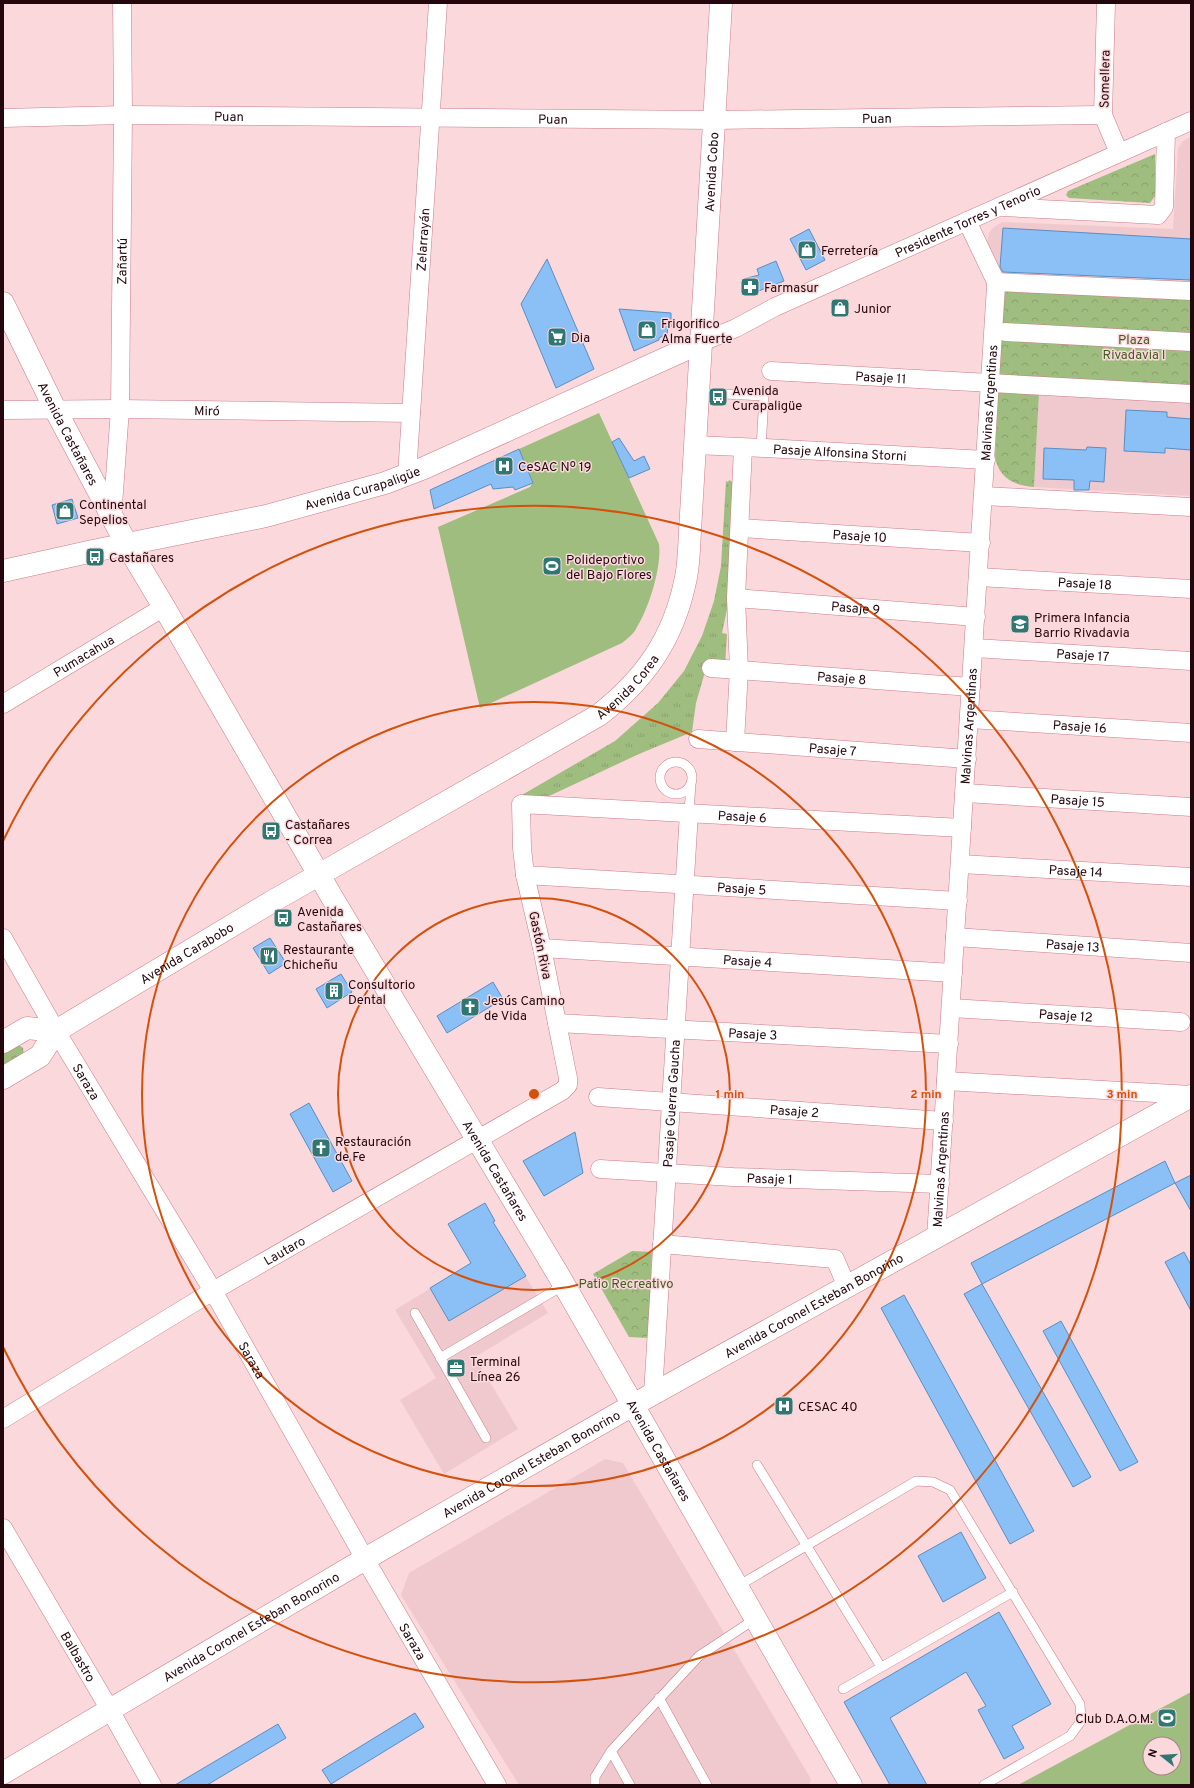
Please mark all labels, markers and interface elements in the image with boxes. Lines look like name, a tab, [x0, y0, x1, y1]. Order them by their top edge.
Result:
street label: Somellera	[1097, 50, 1115, 108]
street label: Puan	[214, 110, 244, 126]
street label: Puan	[862, 112, 892, 128]
street label: Puan	[538, 113, 568, 129]
street label: Avenida Cobo	[703, 132, 723, 213]
street label: Presidente Torres y Tenorio	[893, 183, 1044, 262]
street label: Zelarrayán	[414, 208, 435, 272]
street label: Zañartú	[115, 238, 132, 285]
shop icon: Ferretería	[796, 239, 818, 261]
place label: Ferretería	[821, 244, 878, 260]
pharmacy icon: Farmasur	[739, 276, 761, 298]
place label: Farmasur	[764, 281, 819, 297]
shop icon: Junior	[829, 297, 851, 319]
place label: Junior	[854, 302, 891, 318]
place label: Frigorifico Alma Fuerte	[661, 317, 732, 348]
shop icon: Frigorifico Alma Fuerte	[636, 319, 658, 341]
supermarket icon: Dia	[546, 326, 568, 348]
place label: Dia	[571, 331, 590, 347]
park label: Plaza Rivadavia I	[1102, 333, 1166, 364]
street label: Malvinas Argentinas	[979, 344, 1002, 461]
street label: Pasaje 11	[855, 370, 907, 388]
street label: Avenida Castañares	[33, 380, 100, 489]
place label: Avenida Curapaligüe	[732, 384, 802, 415]
bus stop icon: Avenida Curapaligüe	[707, 386, 729, 408]
street label: Miró	[194, 404, 220, 420]
street label: Pasaje Alfonsina Storni	[773, 442, 907, 466]
hospital icon: CeSAC Nº 19	[493, 455, 515, 477]
place label: CeSAC Nº 19	[518, 460, 592, 476]
street label: Avenida Curapaligüe	[303, 464, 423, 515]
place label: Continental Sepelios	[79, 498, 147, 529]
shop icon: Continental Sepelios	[54, 500, 76, 522]
street label: Pasaje 10	[832, 528, 887, 547]
bus stop icon: Castañares	[84, 546, 106, 568]
place label: Castañares	[109, 551, 174, 567]
place label: Polideportivo del Bajo Flores	[566, 553, 652, 584]
sports icon: Polideportivo del Bajo Flores	[541, 555, 563, 577]
street label: Pasaje 18	[1057, 576, 1112, 595]
street label: Pasaje 9	[830, 600, 881, 619]
place label: Primera Infancia Barrio Rivadavia	[1034, 611, 1130, 642]
school or university icon: Primera Infancia Barrio Rivadavia	[1009, 613, 1031, 635]
street label: Pumacahua	[51, 633, 118, 682]
street label: Pasaje 17	[1056, 647, 1110, 666]
street label: Avenida Corea	[594, 652, 663, 724]
street label: Malvinas Argentinas	[959, 667, 982, 785]
street label: Pasaje 8	[816, 670, 867, 689]
street label: Pasaje 16	[1052, 718, 1107, 738]
street label: Pasaje 7	[808, 741, 857, 761]
street label: Pasaje 15	[1050, 792, 1105, 812]
street label: Pasaje 6	[717, 809, 767, 827]
place label: Castañares - Correa	[285, 818, 350, 849]
bus stop icon: Castañares - Correa	[260, 820, 282, 842]
street label: Pasaje 14	[1048, 863, 1103, 882]
street label: Pasaje 5	[716, 881, 767, 899]
place label: Avenida Castañares	[297, 905, 362, 936]
bus stop icon: Avenida Castañares	[272, 907, 294, 929]
street label: Gastón Riva	[524, 910, 554, 981]
street label: Avenida Carabobo	[138, 920, 237, 989]
street label: Pasaje 13	[1045, 937, 1100, 957]
place label: Restaurante Chicheñu	[283, 943, 354, 974]
restaurant icon: Restaurante Chicheñu	[258, 945, 280, 967]
street label: Pasaje 4	[722, 953, 773, 972]
place label: Consultorio Dental	[348, 978, 415, 1009]
building icon: Consultorio Dental	[323, 980, 345, 1002]
place label: Jesús Camino de Vida	[484, 994, 565, 1025]
church icon: Jesús Camino de Vida	[459, 996, 481, 1018]
street label: Pasaje 12	[1038, 1007, 1093, 1027]
street label: Pasaje 3	[728, 1026, 778, 1045]
street label: Pasaje Guerra Gaucha	[661, 1039, 685, 1168]
street label: Saraza	[68, 1061, 102, 1104]
centre of rings	[527, 1087, 541, 1101]
text: 1 min	[716, 1087, 744, 1103]
text: 2 min	[910, 1087, 942, 1103]
text: 3 min	[1106, 1087, 1138, 1103]
street label: Pasaje 2	[769, 1103, 820, 1122]
street label: Malvinas Argentinas	[931, 1111, 954, 1228]
street label: Avenida Castañares	[458, 1118, 530, 1225]
place label: Restauración de Fe	[335, 1135, 411, 1166]
church icon: Restauración de Fe	[310, 1137, 332, 1159]
street label: Pasaje 1	[746, 1171, 793, 1189]
street label: Lautaro	[262, 1234, 309, 1270]
street label: Avenida Coronel Esteban Bonorino	[722, 1251, 907, 1363]
park label: Patio Recreativo	[578, 1277, 674, 1293]
street label: Saraza	[234, 1340, 267, 1382]
place label: Terminal Línea 26	[470, 1355, 521, 1386]
office icon: Terminal Línea 26	[445, 1357, 467, 1379]
hospital icon: CESAC 40	[773, 1395, 795, 1417]
street label: Avenida Castañares	[622, 1397, 693, 1505]
place label: CESAC 40	[798, 1400, 857, 1416]
street label: Avenida Coronel Esteban Bonorino	[440, 1408, 624, 1523]
street label: Avenida Coronel Esteban Bonorino	[161, 1570, 343, 1687]
street label: Saraza	[394, 1621, 428, 1663]
street label: Balbastro	[56, 1629, 98, 1685]
sports icon: Club D.A.O.M.	[1156, 1707, 1178, 1729]
place label: Club D.A.O.M.	[1075, 1712, 1153, 1728]
north arrow	[1142, 1736, 1182, 1776]
text: N	[1146, 1748, 1161, 1759]

